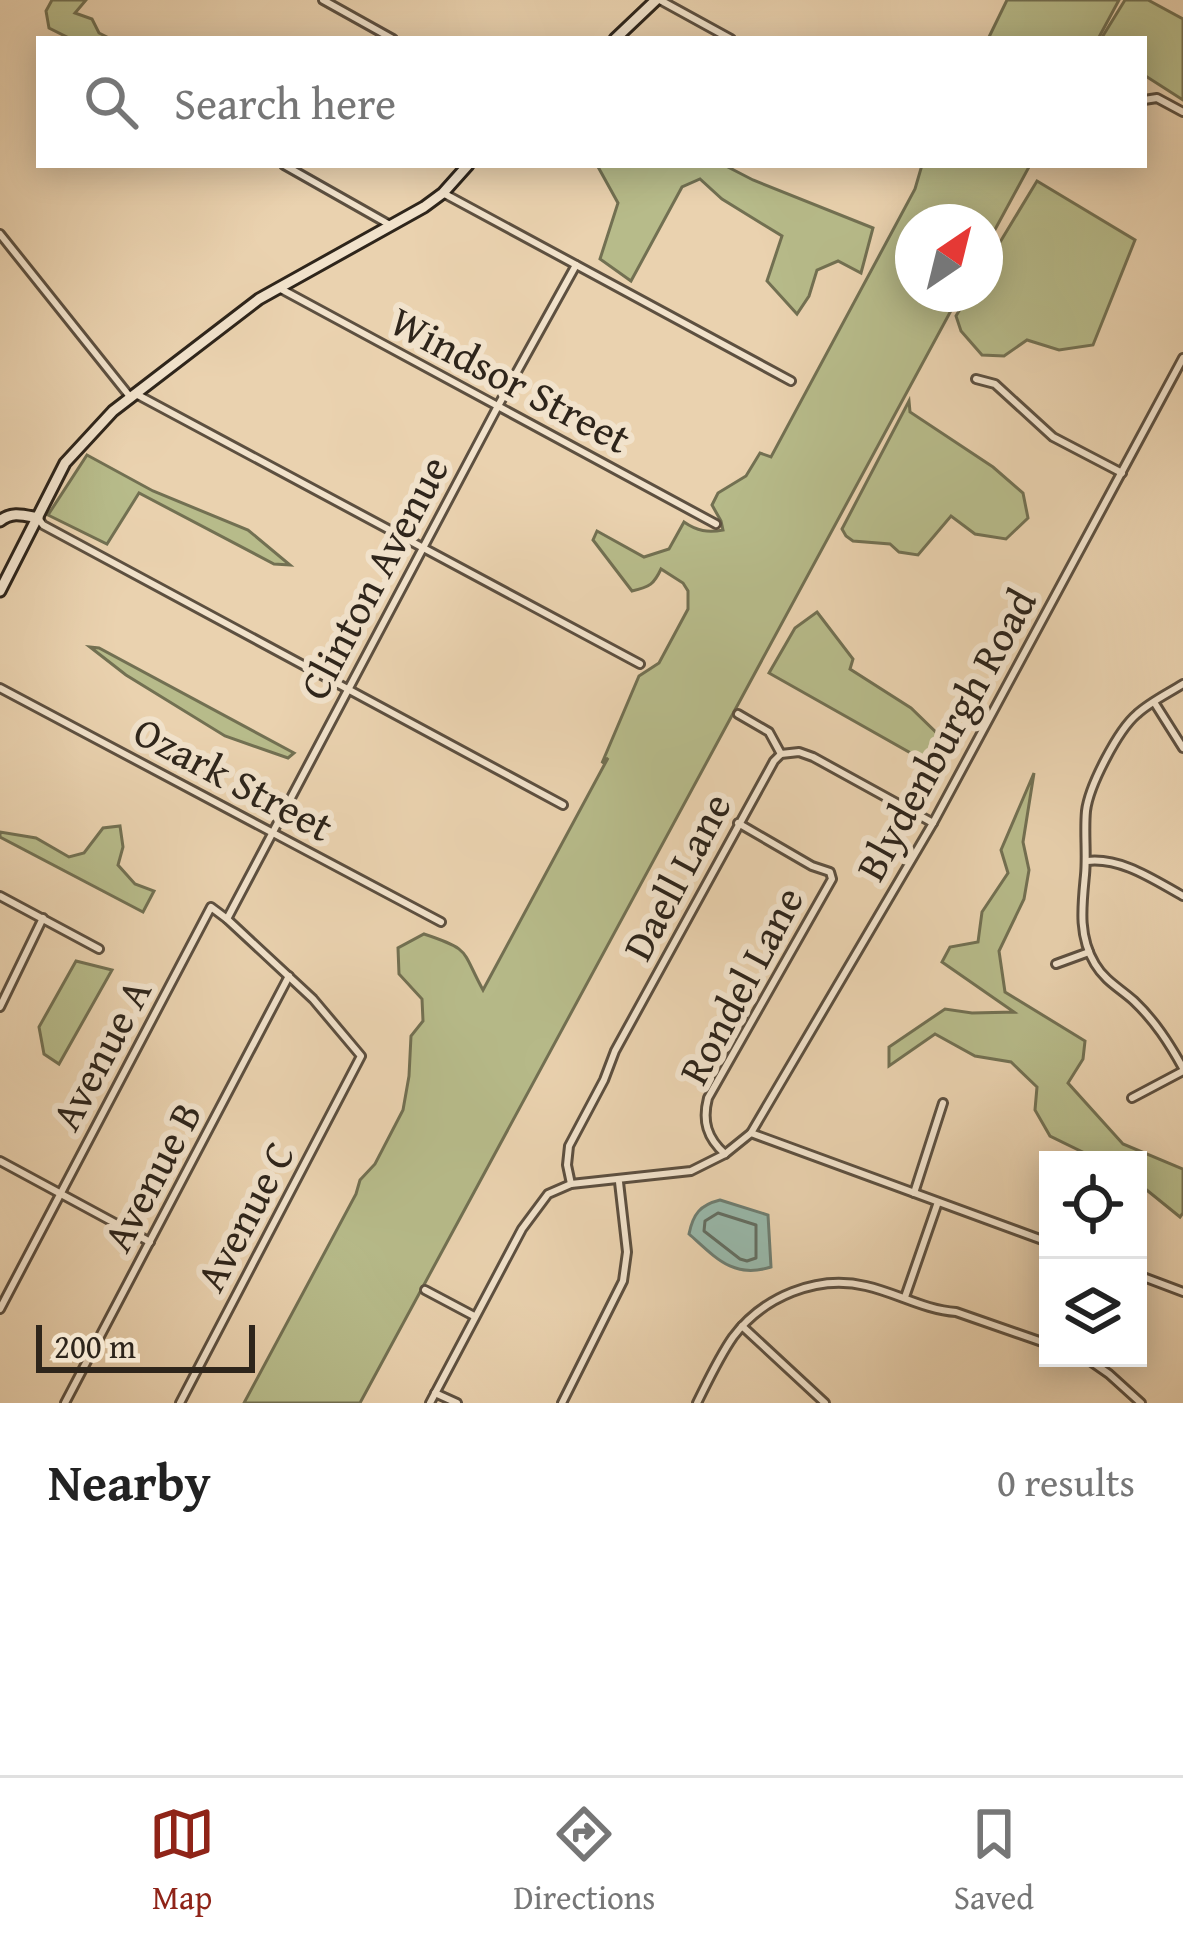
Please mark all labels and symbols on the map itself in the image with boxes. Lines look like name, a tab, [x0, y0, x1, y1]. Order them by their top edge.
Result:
north arrow	[895, 204, 1003, 312]
street label: Windsor Street	[380, 290, 642, 468]
street label: Clinton Avenue	[283, 444, 463, 710]
street label: Blydenburgh Road	[839, 576, 1051, 891]
street label: Ozark Street	[123, 700, 345, 856]
street label: Daell Lane	[606, 782, 746, 970]
street label: Rondel Lane	[662, 875, 818, 1095]
street label: Avenue A	[35, 967, 166, 1141]
street label: Avenue B	[86, 1090, 216, 1262]
street label: Avenue C	[179, 1131, 309, 1301]
scale bar	[36, 1319, 255, 1372]

